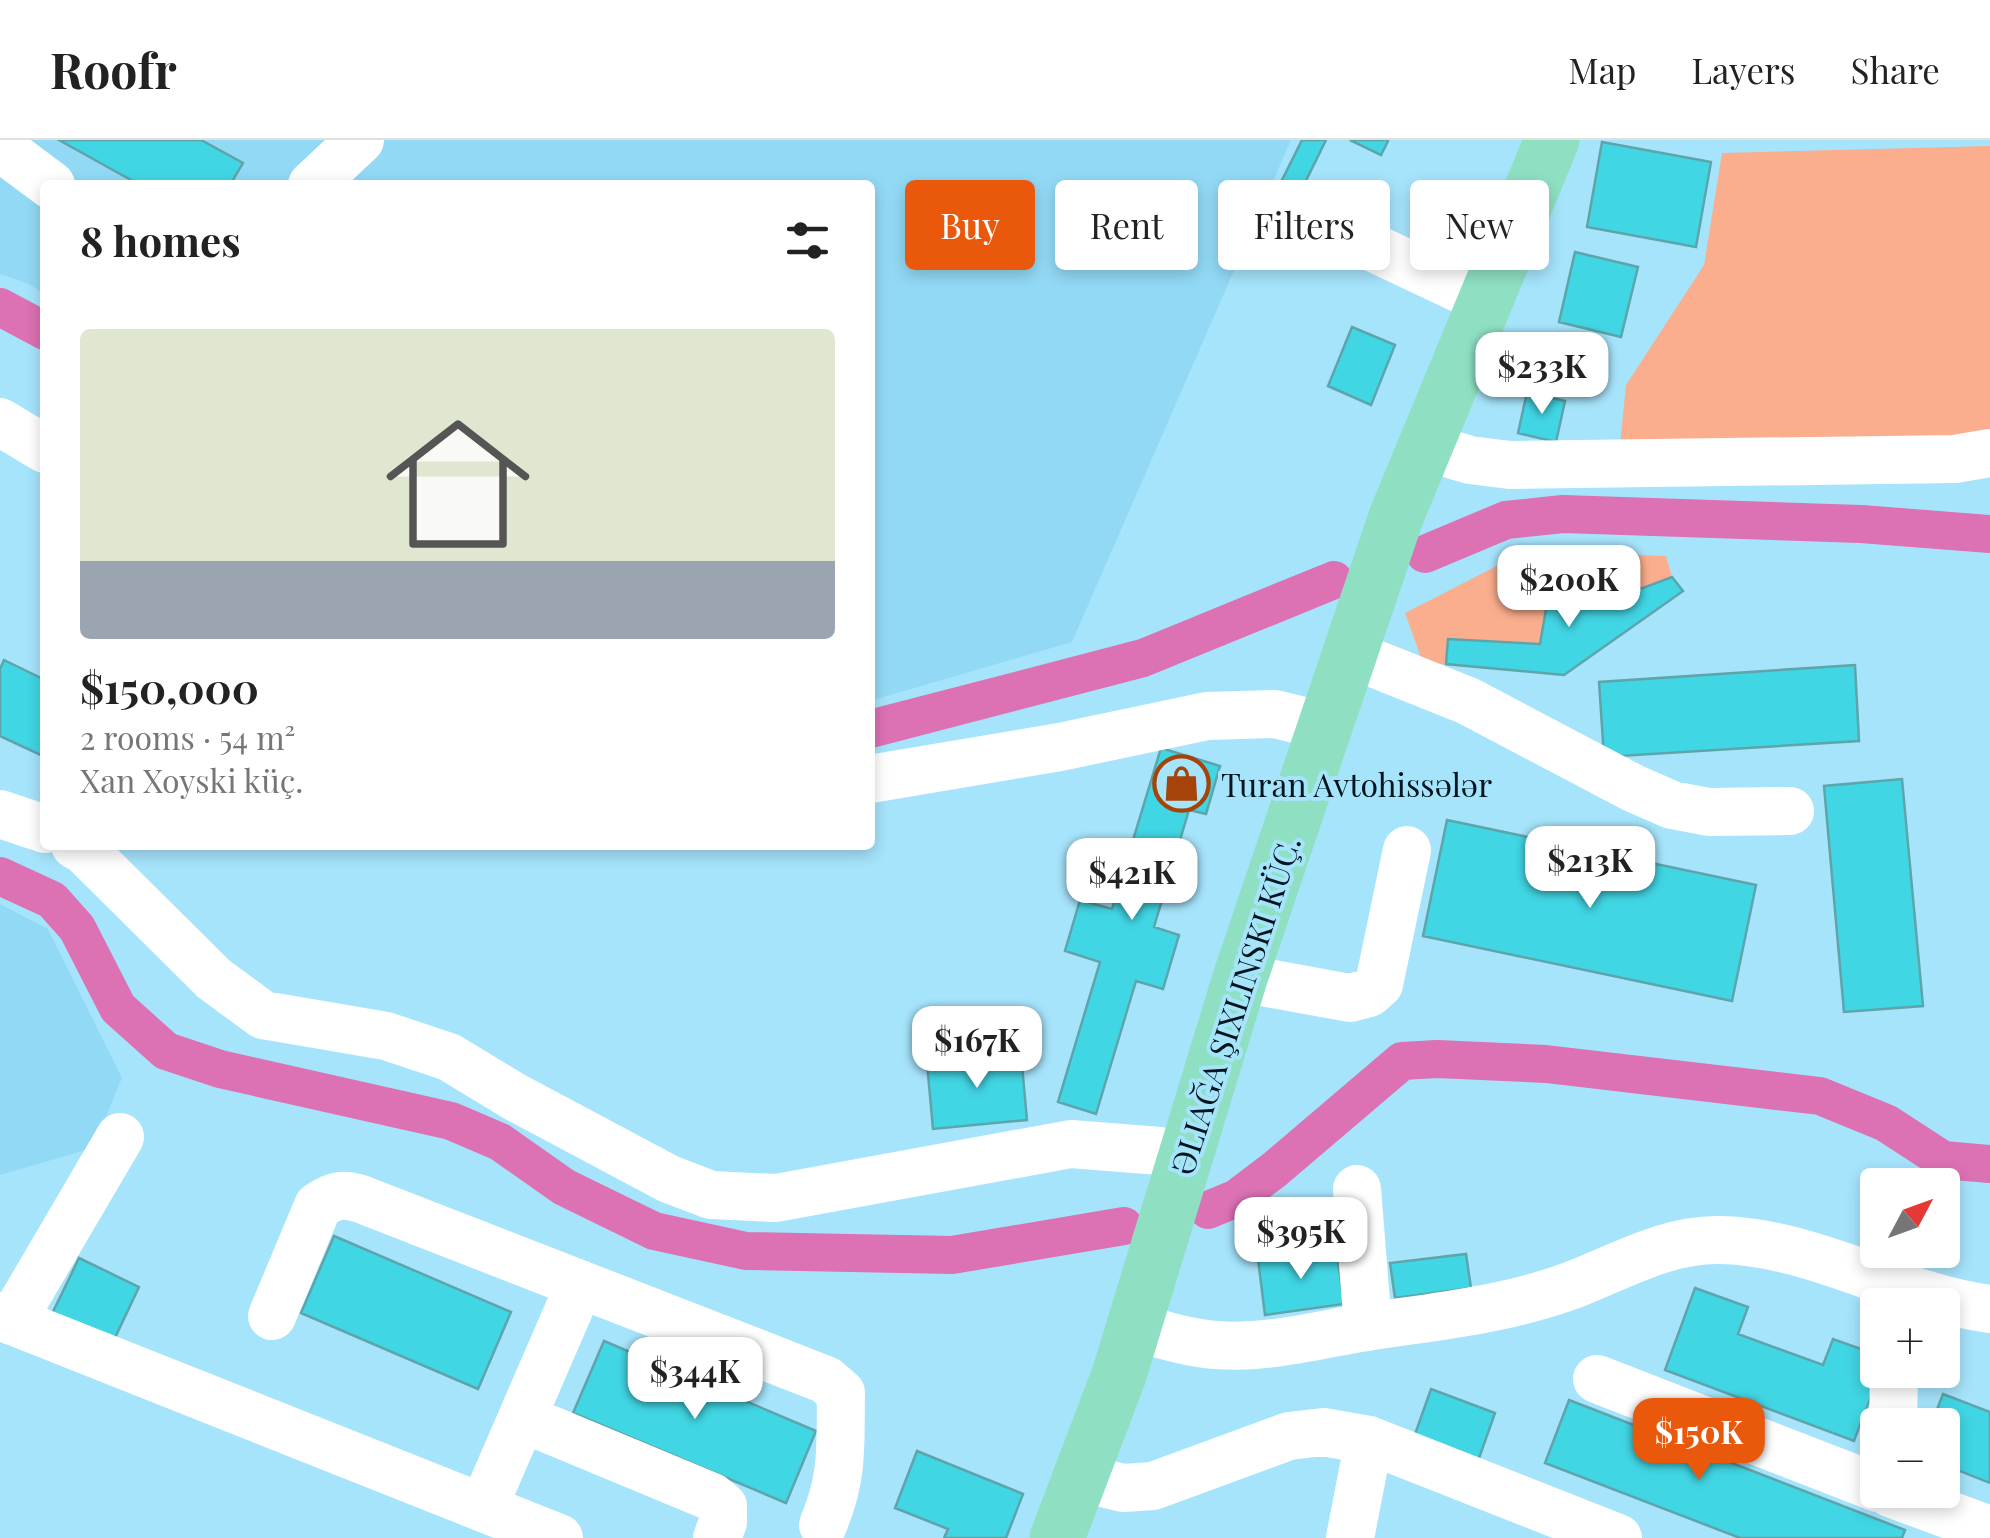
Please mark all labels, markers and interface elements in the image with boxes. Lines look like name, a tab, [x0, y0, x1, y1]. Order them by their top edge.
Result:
text: Roofr	[50, 37, 177, 101]
text: Map	[1568, 46, 1636, 93]
text: Layers	[1691, 46, 1796, 93]
text: Share	[1851, 46, 1940, 93]
chip: Buy	[905, 180, 1035, 270]
chip: Rent	[1055, 180, 1198, 270]
chip: Filters	[1218, 180, 1390, 270]
chip: New	[1410, 180, 1549, 270]
text: 8 homes	[80, 212, 241, 268]
icon: filters	[780, 213, 835, 268]
pin: $233K	[1472, 332, 1612, 417]
text: $233K	[1497, 343, 1587, 386]
icon: home	[368, 394, 548, 574]
pin: $200K	[1499, 545, 1639, 630]
text: $200K	[1519, 556, 1619, 599]
text: $150,000	[80, 659, 259, 715]
text: 2 rooms · 54 m²	[80, 715, 295, 758]
shop icon: Turan Avtohissələr	[1152, 753, 1212, 813]
text: Xan Xoyski küç.	[80, 758, 303, 801]
place label: Turan Avtohissələr	[1221, 762, 1492, 805]
pin: $213K	[1520, 826, 1660, 911]
street label: ƏLIAĞA ŞIXLINSKI KÜÇ.	[1159, 830, 1309, 1180]
text: $213K	[1547, 837, 1633, 880]
pin: $421K	[1062, 838, 1202, 923]
text: $421K	[1088, 849, 1176, 892]
pin: $167K	[907, 1006, 1047, 1091]
text: $167K	[934, 1017, 1020, 1060]
north arrow	[1860, 1168, 1960, 1268]
map controls	[1860, 1168, 1960, 1508]
pin: $395K	[1231, 1197, 1371, 1282]
text: $395K	[1256, 1208, 1346, 1251]
button: +	[1860, 1288, 1960, 1388]
pin: $344K	[625, 1337, 765, 1422]
text: $344K	[650, 1348, 740, 1391]
pin: $150K	[1629, 1398, 1769, 1483]
button: −	[1860, 1408, 1960, 1508]
text: $150K	[1655, 1409, 1743, 1452]

